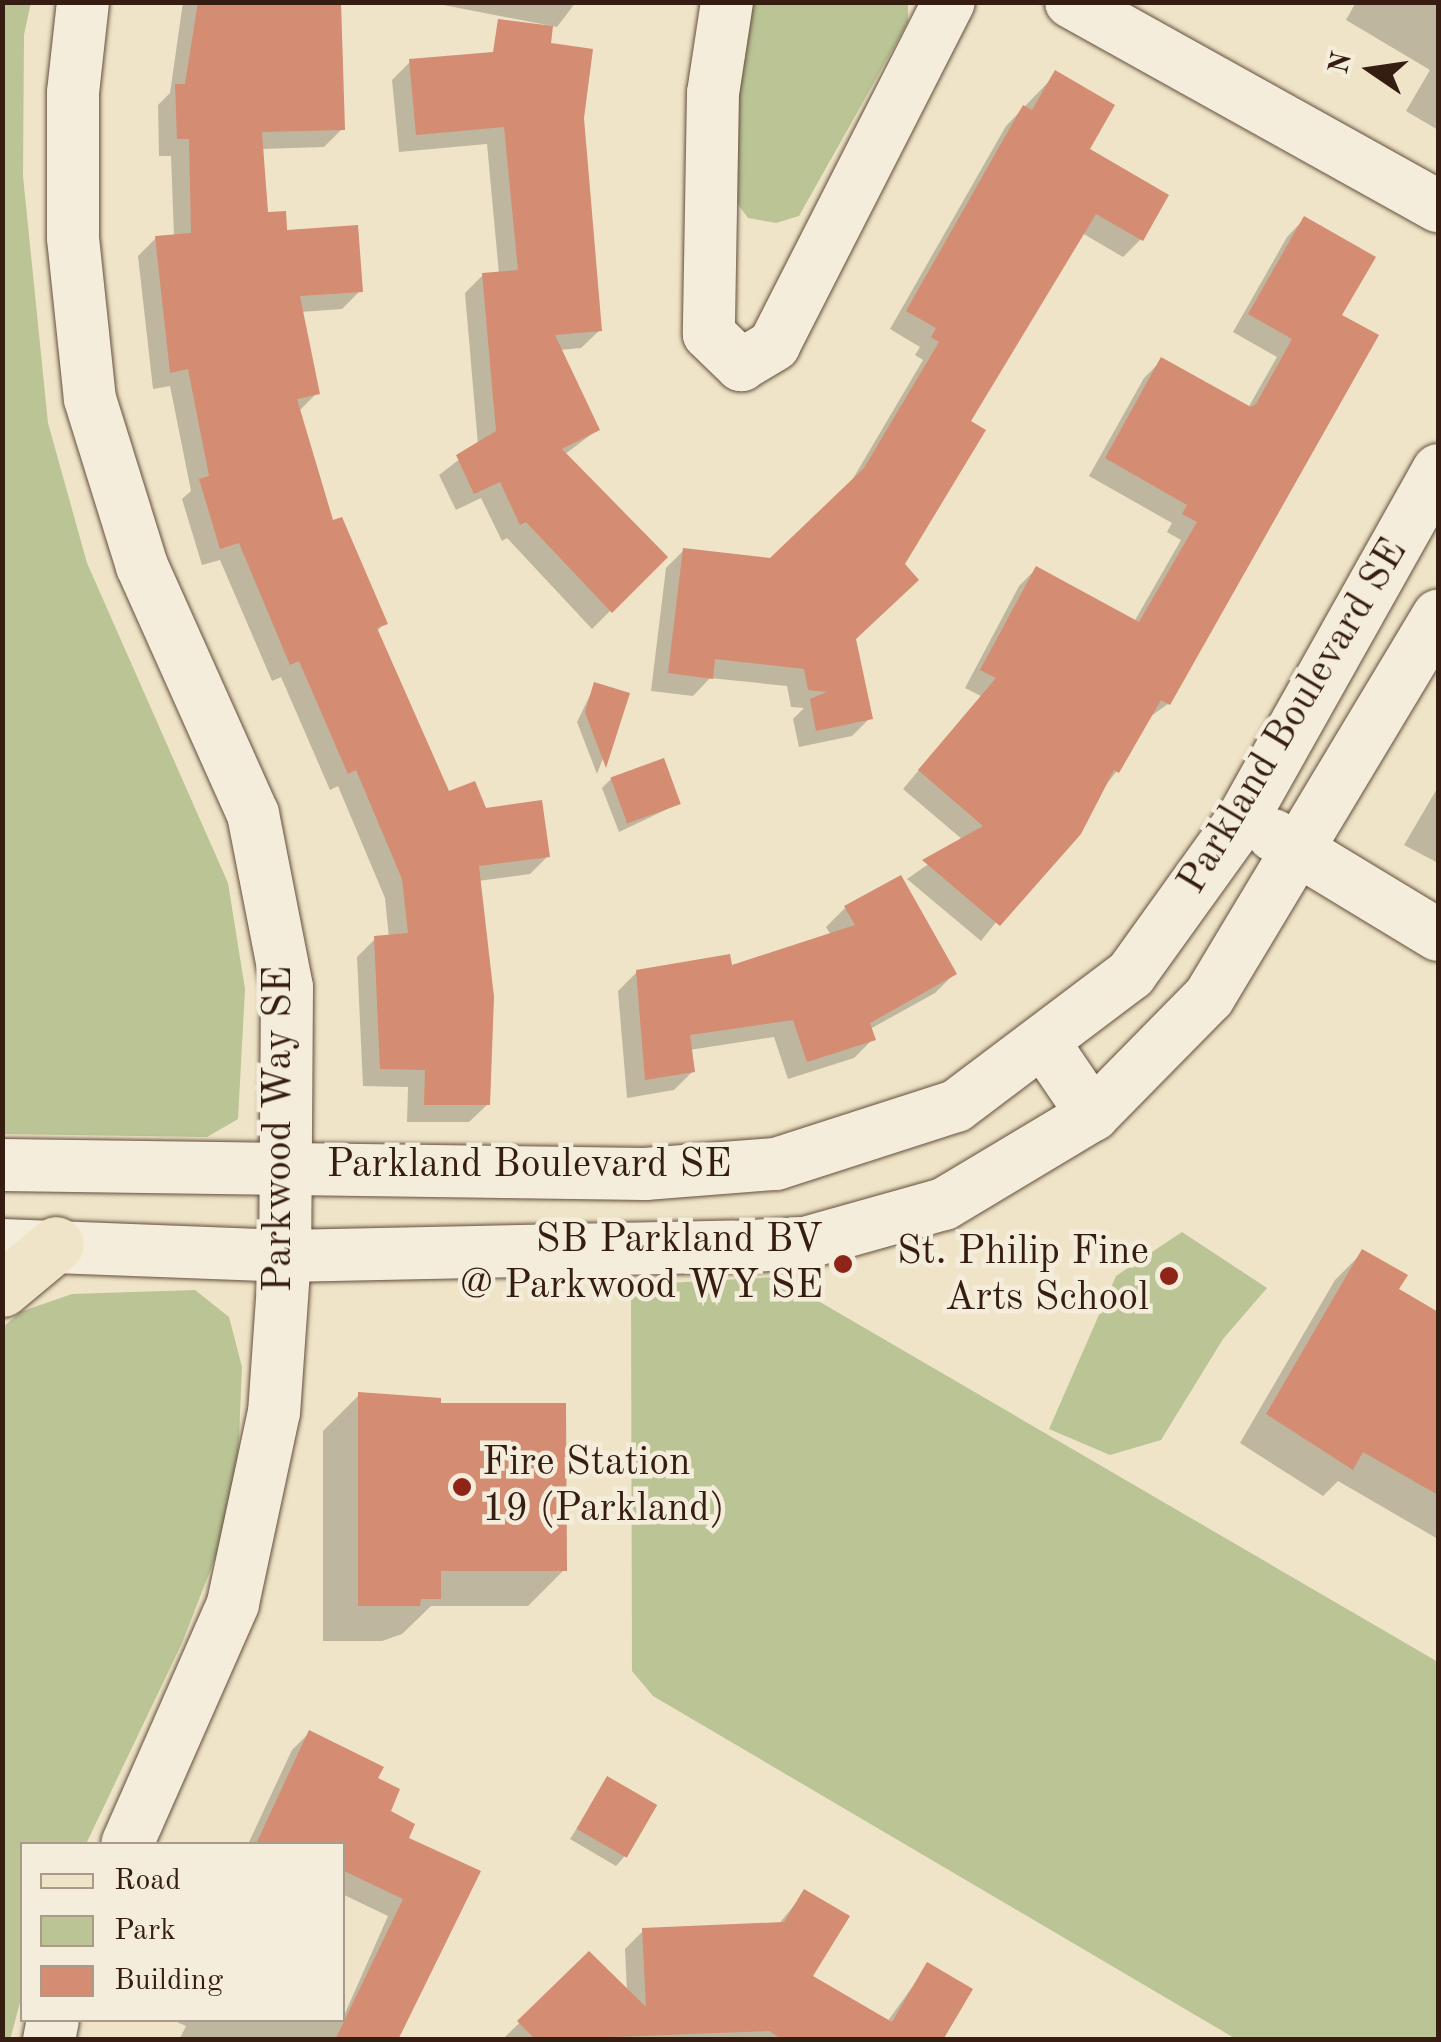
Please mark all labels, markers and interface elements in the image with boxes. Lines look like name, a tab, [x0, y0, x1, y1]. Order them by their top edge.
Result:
north arrow	[1321, 20, 1421, 120]
text: N	[1326, 50, 1358, 77]
street label: Parkland Boulevard SE	[1169, 531, 1419, 903]
street label: Parkwood Way SE	[256, 966, 304, 1292]
street label: Parkland Boulevard SE	[326, 1142, 732, 1190]
place label: SB Parkland BV @ Parkwood WY SE	[460, 1217, 823, 1311]
place label: St. Philip Fine Arts School	[897, 1229, 1149, 1323]
marker: SB Parkland BV @ Parkwood WY SE	[832, 1253, 854, 1275]
marker: St. Philip Fine Arts School	[1158, 1265, 1180, 1287]
place label: Fire Station 19 (Parkland)	[482, 1440, 725, 1534]
marker: Fire Station 19 (Parkland)	[451, 1476, 473, 1498]
legend	[20, 1842, 345, 2022]
text: Road	[114, 1866, 181, 1896]
text: Park	[114, 1916, 176, 1946]
text: Building	[114, 1966, 223, 1996]

